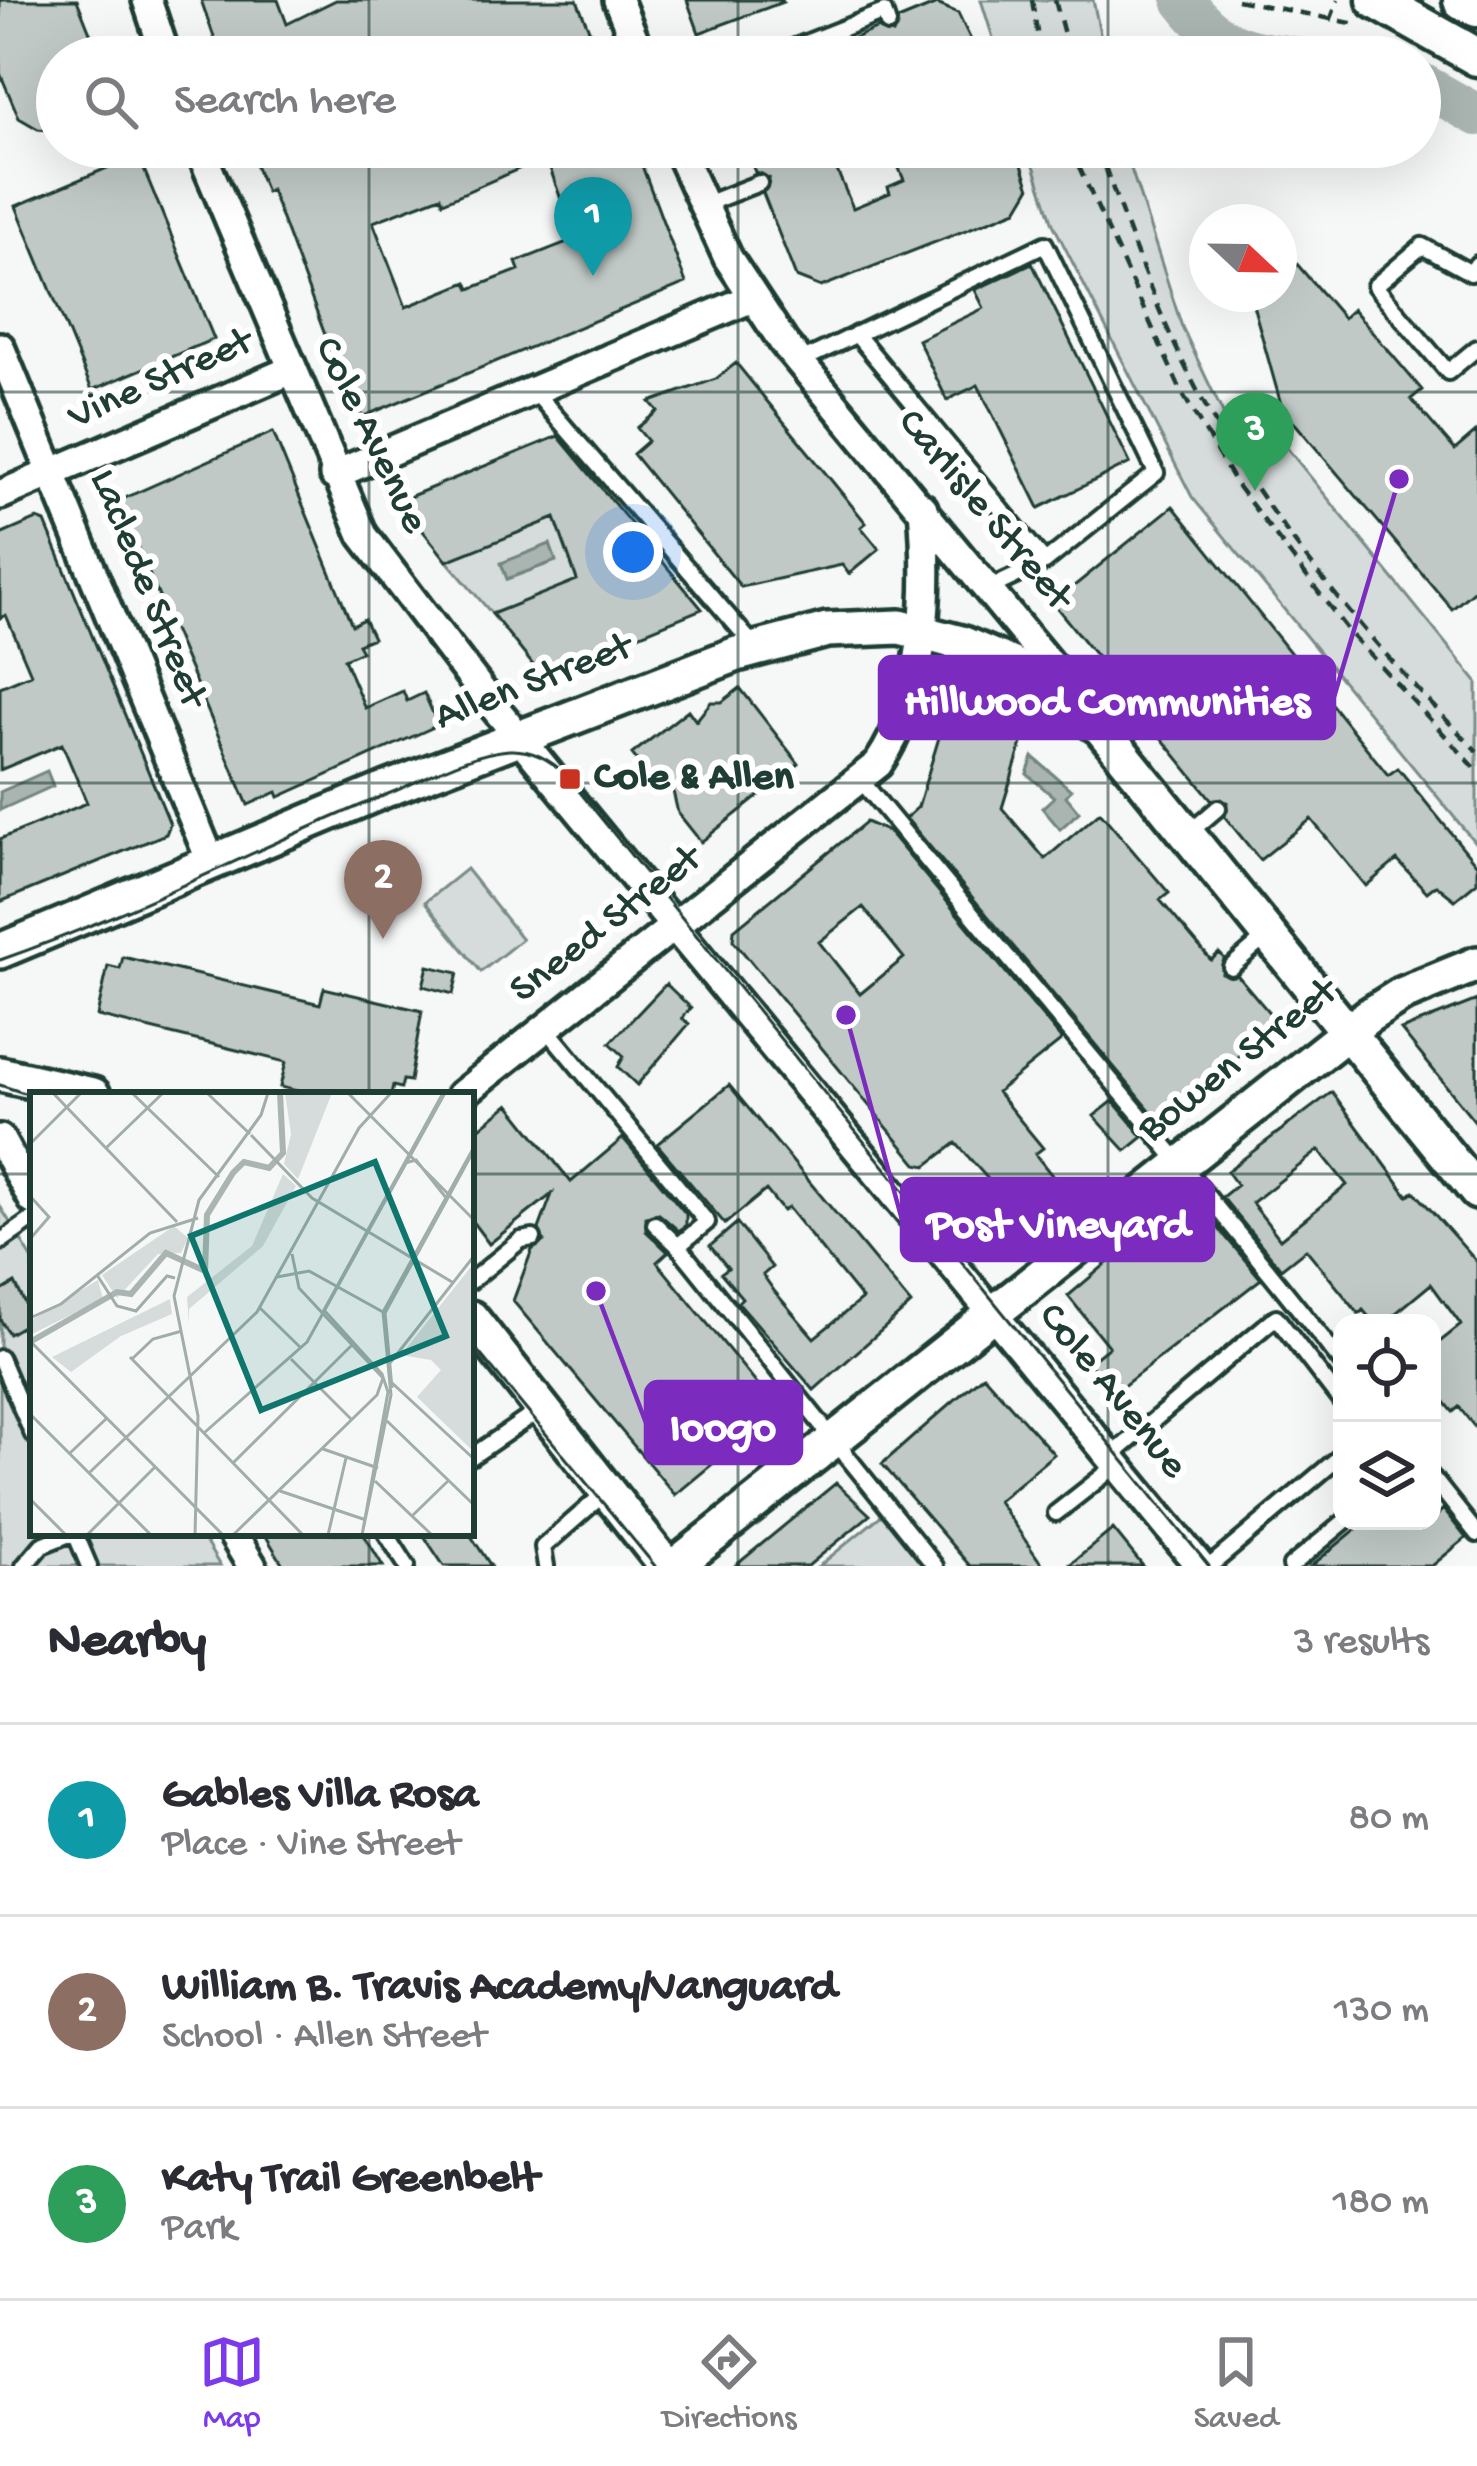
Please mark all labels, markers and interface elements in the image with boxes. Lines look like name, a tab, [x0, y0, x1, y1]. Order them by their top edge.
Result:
search box	[36, 36, 1441, 168]
icon: search	[78, 69, 144, 135]
text: Search here	[174, 76, 396, 129]
pin: 1	[554, 177, 632, 276]
north arrow	[1189, 204, 1297, 312]
street label: Vine Street	[61, 317, 264, 444]
street label: Cole Avenue	[301, 330, 438, 543]
pin: 3	[1216, 392, 1294, 491]
street label: Carlisle Street	[885, 400, 1084, 625]
street label: Laclede Street	[76, 463, 217, 719]
your location	[603, 522, 663, 582]
street label: Allen Street	[429, 623, 643, 744]
callout: Hillwood Communities	[880, 657, 1334, 738]
text: Hillwood Communities	[904, 678, 1312, 731]
place label: Cole & Allen	[594, 755, 795, 804]
marker: Cole & Allen	[557, 766, 583, 792]
street label: Sneed Street	[502, 834, 715, 1016]
pin: 2	[344, 840, 422, 939]
street label: Bowen Street	[1129, 967, 1351, 1156]
inset map	[30, 1092, 474, 1536]
callout: Post Vineyard	[902, 1179, 1213, 1260]
text: Post Vineyard	[925, 1201, 1194, 1254]
street label: Cole Avenue	[1025, 1294, 1197, 1491]
map controls	[1333, 1314, 1441, 1530]
button: locate	[1333, 1314, 1441, 1422]
callout: Ioogo	[646, 1382, 801, 1463]
text: Ioogo	[670, 1404, 777, 1457]
button: layers	[1333, 1422, 1441, 1530]
text: Nearby	[48, 1614, 206, 1674]
text: 3 results	[1294, 1621, 1429, 1667]
text: Gables Villa Rosa	[162, 1770, 478, 1823]
text: 1	[79, 1797, 95, 1843]
text: 80 m	[1349, 1797, 1429, 1843]
text: Place · Vine Street	[162, 1823, 460, 1869]
text: William B. Travis Academy/Vanguard	[162, 1962, 837, 2015]
text: 2	[77, 1989, 97, 2035]
text: 130 m	[1334, 1989, 1429, 2035]
text: School · Allen Street	[162, 2015, 486, 2061]
text: Katy Trail Greenbelt	[162, 2154, 539, 2207]
text: 3	[77, 2181, 97, 2227]
text: 180 m	[1333, 2181, 1429, 2227]
text: Park	[162, 2207, 236, 2253]
tab: Map	[199, 2329, 265, 2439]
tab: Directions	[662, 2329, 796, 2439]
tab: Saved	[1194, 2329, 1278, 2439]

